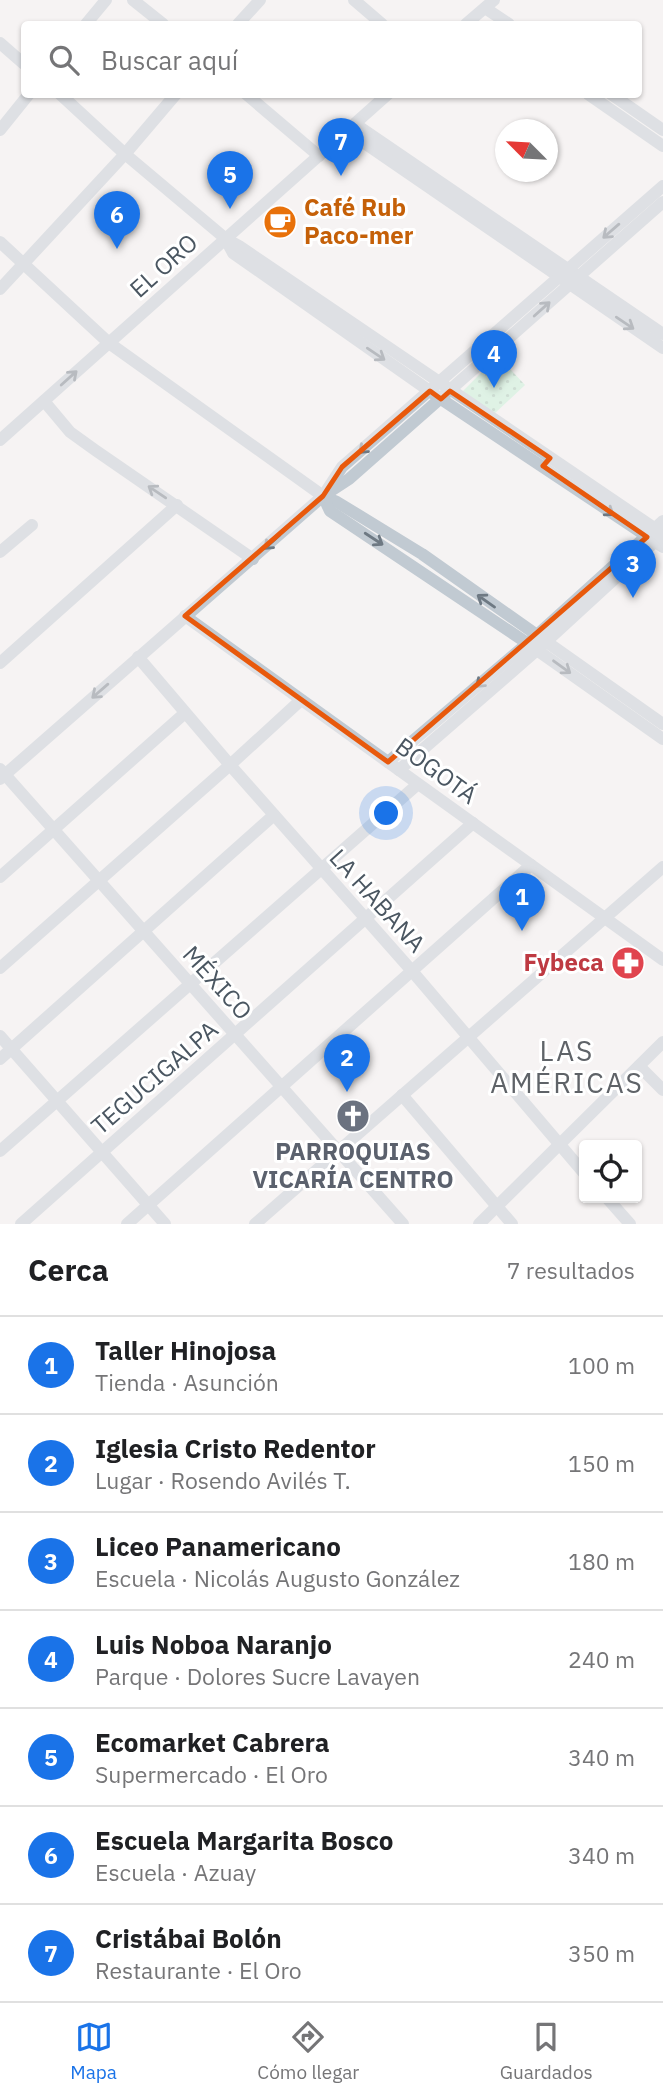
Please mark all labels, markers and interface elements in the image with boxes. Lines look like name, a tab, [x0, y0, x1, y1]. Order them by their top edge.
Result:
search box	[21, 21, 642, 98]
icon: search	[45, 41, 83, 79]
text: Buscar aquí	[101, 43, 238, 77]
pin: 7	[318, 118, 364, 176]
north arrow	[495, 119, 558, 182]
pin: 5	[207, 151, 253, 209]
pin: 6	[94, 191, 140, 249]
place label: Café Rub Paco-mer	[304, 191, 414, 251]
cafe icon: Café Rub Paco-mer	[261, 203, 299, 241]
one-way arrow	[603, 223, 621, 239]
street label: EL ORO	[123, 226, 204, 304]
one-way arrow	[533, 301, 551, 317]
one-way arrow	[615, 315, 634, 330]
pin: 4	[471, 330, 517, 388]
one-way arrow	[366, 347, 385, 361]
one-way arrow	[60, 370, 77, 387]
one-way arrow	[358, 438, 376, 454]
one-way arrow	[148, 484, 167, 499]
one-way arrow	[595, 502, 614, 516]
one-way arrow	[363, 533, 383, 547]
one-way arrow	[263, 534, 281, 550]
pin: 3	[610, 540, 656, 598]
one-way arrow	[477, 593, 496, 608]
one-way arrow	[552, 660, 571, 674]
one-way arrow	[475, 672, 493, 688]
one-way arrow	[91, 683, 109, 699]
street label: BOGOTÁ	[389, 730, 484, 811]
your location	[369, 796, 403, 830]
street label: LA HABANA	[323, 842, 433, 959]
pin: 1	[499, 873, 545, 931]
street label: MÉXICO	[176, 938, 260, 1026]
pharmacy icon: Fybeca	[609, 944, 647, 982]
place label: Fybeca	[523, 946, 604, 978]
street label: TEGUCIGALPA	[84, 1013, 225, 1141]
district label: LAS AMÉRICAS	[490, 1032, 644, 1101]
pin: 2	[324, 1034, 370, 1092]
church icon: PARROQUIAS VICARÍA CENTRO	[334, 1097, 372, 1135]
place label: PARROQUIAS VICARÍA CENTRO	[252, 1135, 454, 1195]
map controls	[579, 1140, 642, 1203]
button: locate	[579, 1140, 642, 1203]
text: Cerca	[28, 1250, 109, 1289]
text: 7 resultados	[507, 1255, 635, 1285]
text: Taller Hinojosa	[95, 1333, 276, 1367]
text: 1	[44, 1350, 58, 1380]
text: 100 m	[568, 1350, 635, 1380]
text: Tienda · Asunción	[95, 1367, 279, 1397]
text: Iglesia Cristo Redentor	[95, 1431, 376, 1465]
text: 2	[44, 1448, 58, 1478]
text: 150 m	[568, 1448, 635, 1478]
text: Lugar · Rosendo Avilés T.	[95, 1465, 351, 1495]
text: Liceo Panamericano	[95, 1529, 341, 1563]
text: 3	[44, 1546, 58, 1576]
text: 180 m	[568, 1546, 635, 1576]
text: Escuela · Nicolás Augusto González	[95, 1563, 460, 1593]
text: Luis Noboa Naranjo	[95, 1627, 332, 1661]
text: 4	[44, 1644, 58, 1674]
text: 240 m	[568, 1644, 635, 1674]
text: Parque · Dolores Sucre Lavayen	[95, 1661, 420, 1691]
text: Ecomarket Cabrera	[95, 1725, 330, 1759]
text: 5	[44, 1742, 58, 1772]
text: 340 m	[568, 1742, 635, 1772]
text: Supermercado · El Oro	[95, 1759, 328, 1789]
text: Escuela Margarita Bosco	[95, 1823, 393, 1857]
text: 6	[44, 1840, 58, 1870]
text: 340 m	[568, 1840, 635, 1870]
text: Escuela · Azuay	[95, 1857, 256, 1887]
text: Cristábai Bolón	[95, 1921, 282, 1955]
text: 7	[44, 1938, 58, 1968]
text: 350 m	[568, 1938, 635, 1968]
text: Restaurante · El Oro	[95, 1955, 302, 1985]
tab: Mapa	[70, 2018, 117, 2084]
tab: Cómo llegar	[257, 2018, 359, 2084]
tab: Guardados	[500, 2018, 593, 2084]

